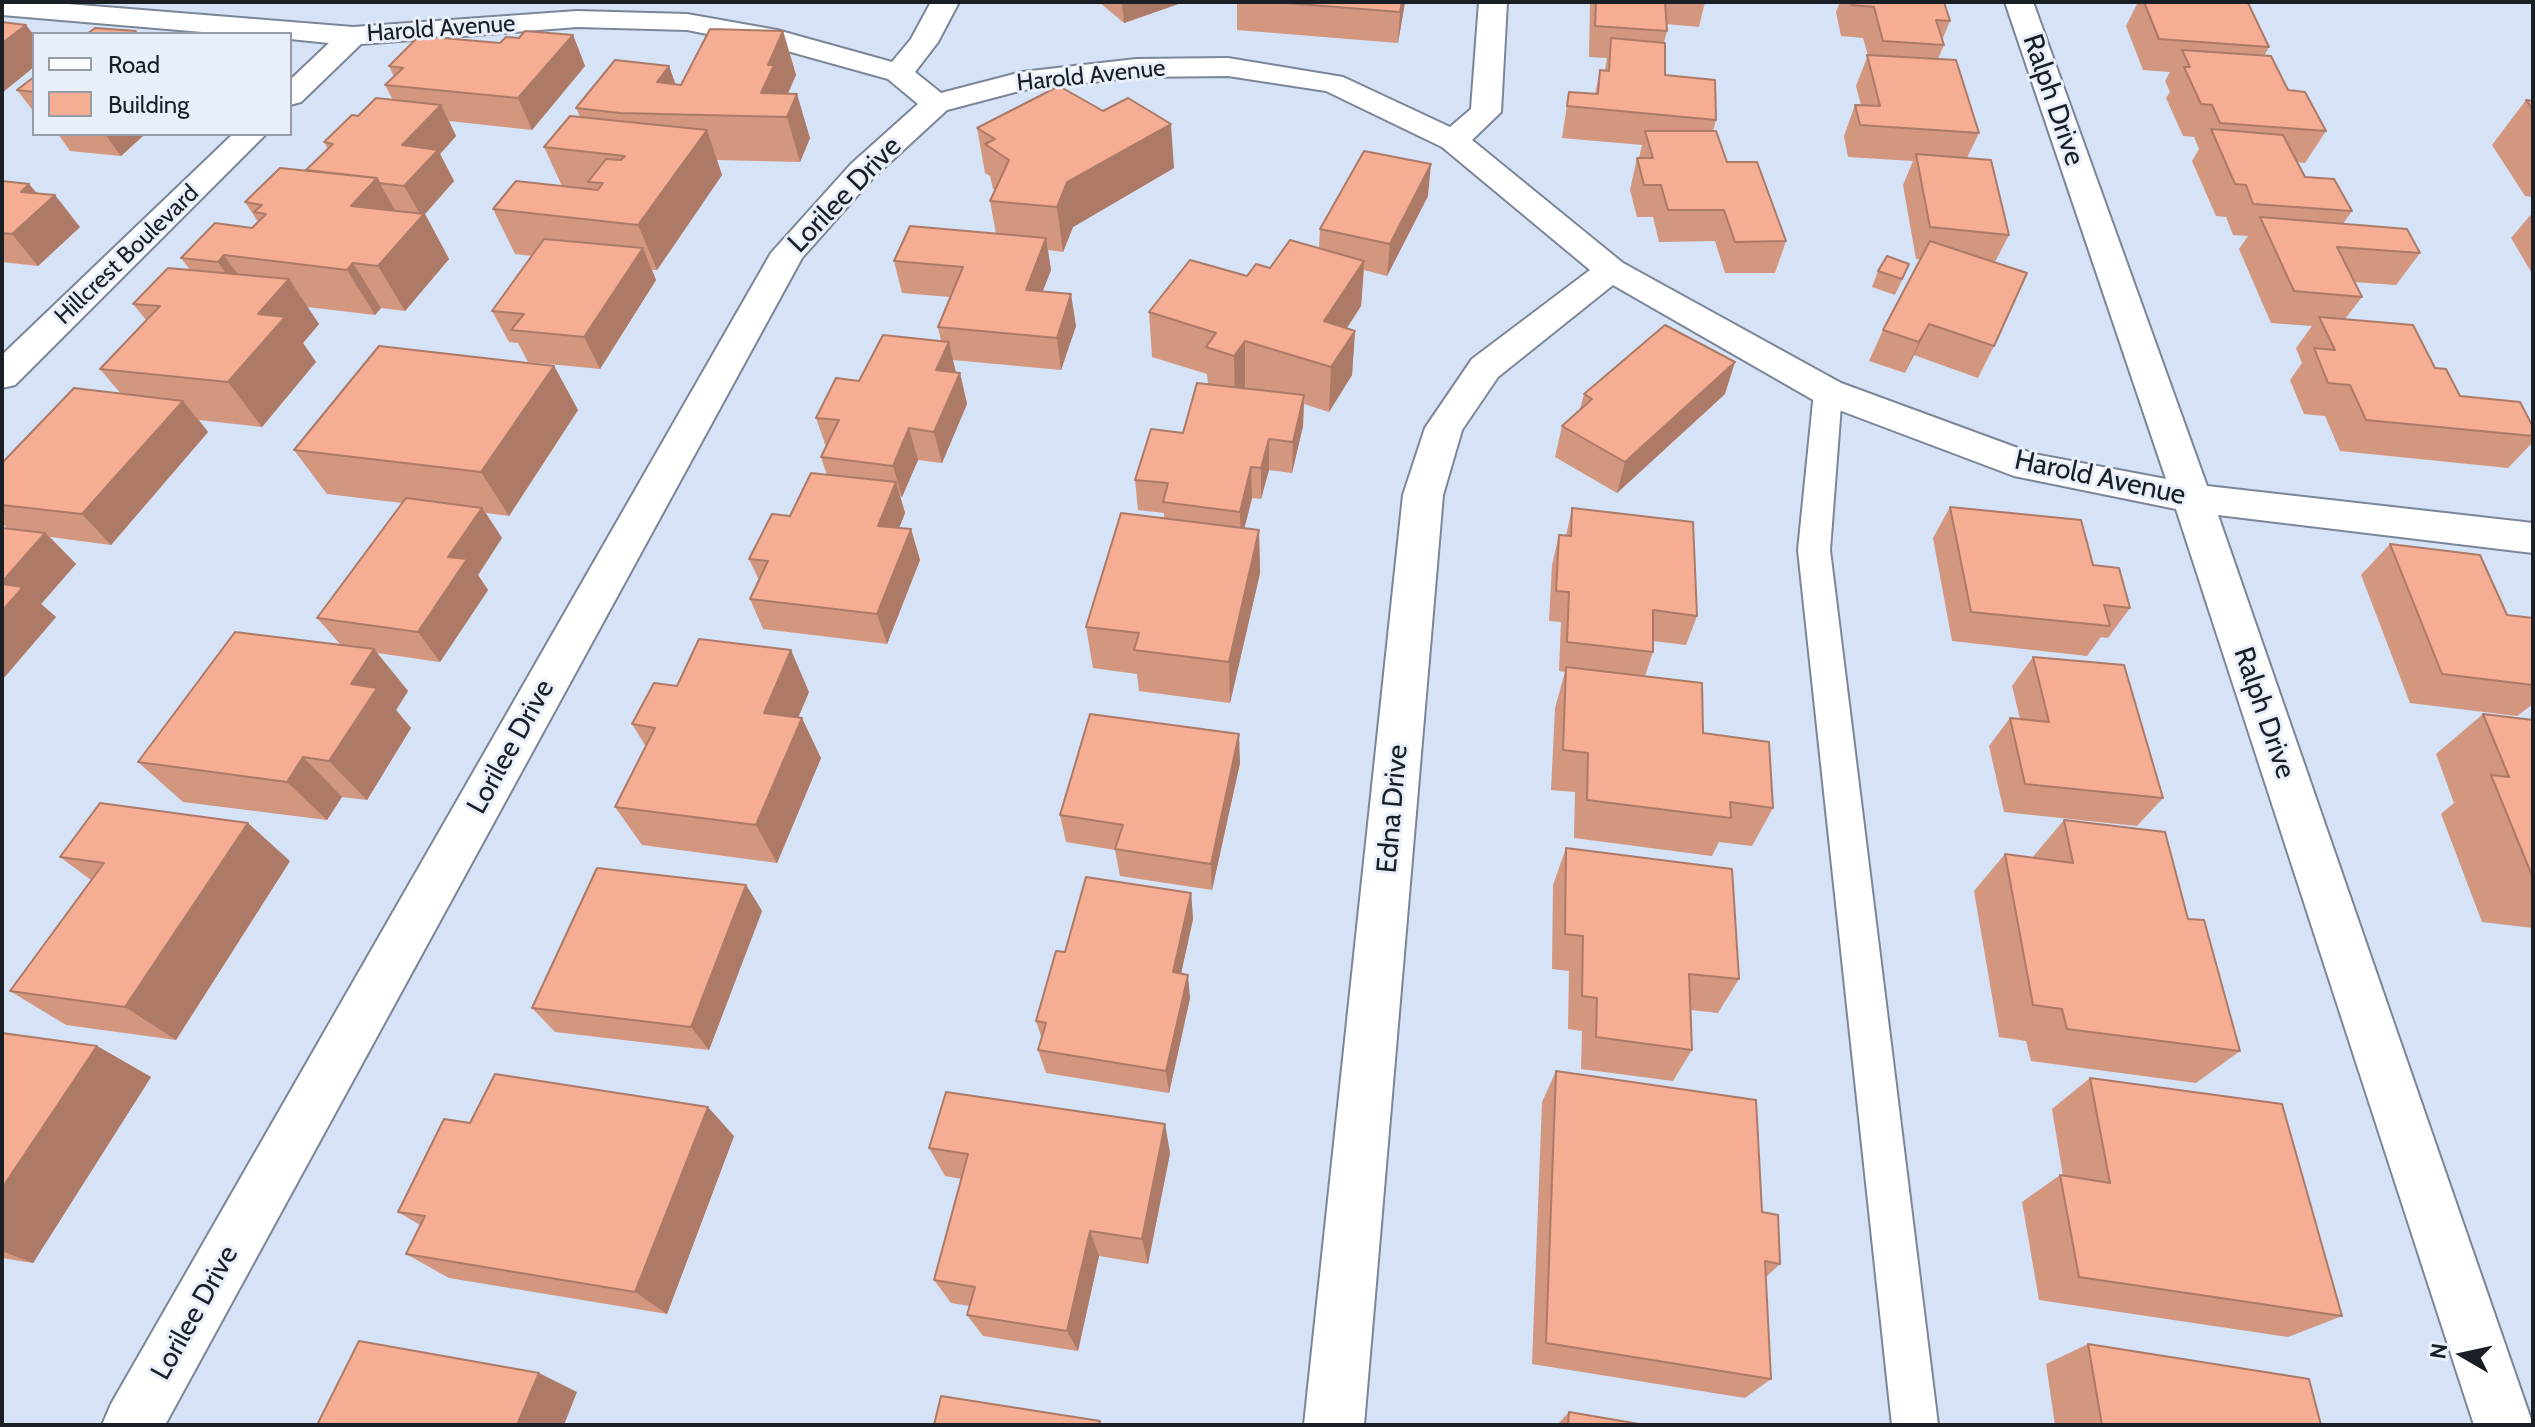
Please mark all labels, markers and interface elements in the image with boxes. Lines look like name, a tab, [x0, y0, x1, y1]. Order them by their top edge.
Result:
street label: Harold Avenue	[366, 9, 516, 49]
street label: Ralph Drive	[2015, 30, 2091, 170]
legend	[32, 32, 292, 136]
text: Road	[108, 50, 160, 79]
street label: Harold Avenue	[1015, 54, 1167, 98]
text: Building	[108, 90, 189, 119]
street label: Lorilee Drive	[781, 130, 909, 260]
street label: Hillcrest Boulevard	[49, 179, 205, 331]
street label: Harold Avenue	[2011, 443, 2189, 513]
street label: Ralph Drive	[2226, 643, 2302, 783]
street label: Lorilee Drive	[460, 674, 562, 820]
street label: Edna Drive	[1371, 743, 1415, 875]
street label: Lorilee Drive	[144, 1240, 246, 1386]
north arrow	[2423, 1315, 2503, 1395]
text: N	[2424, 1341, 2453, 1361]

